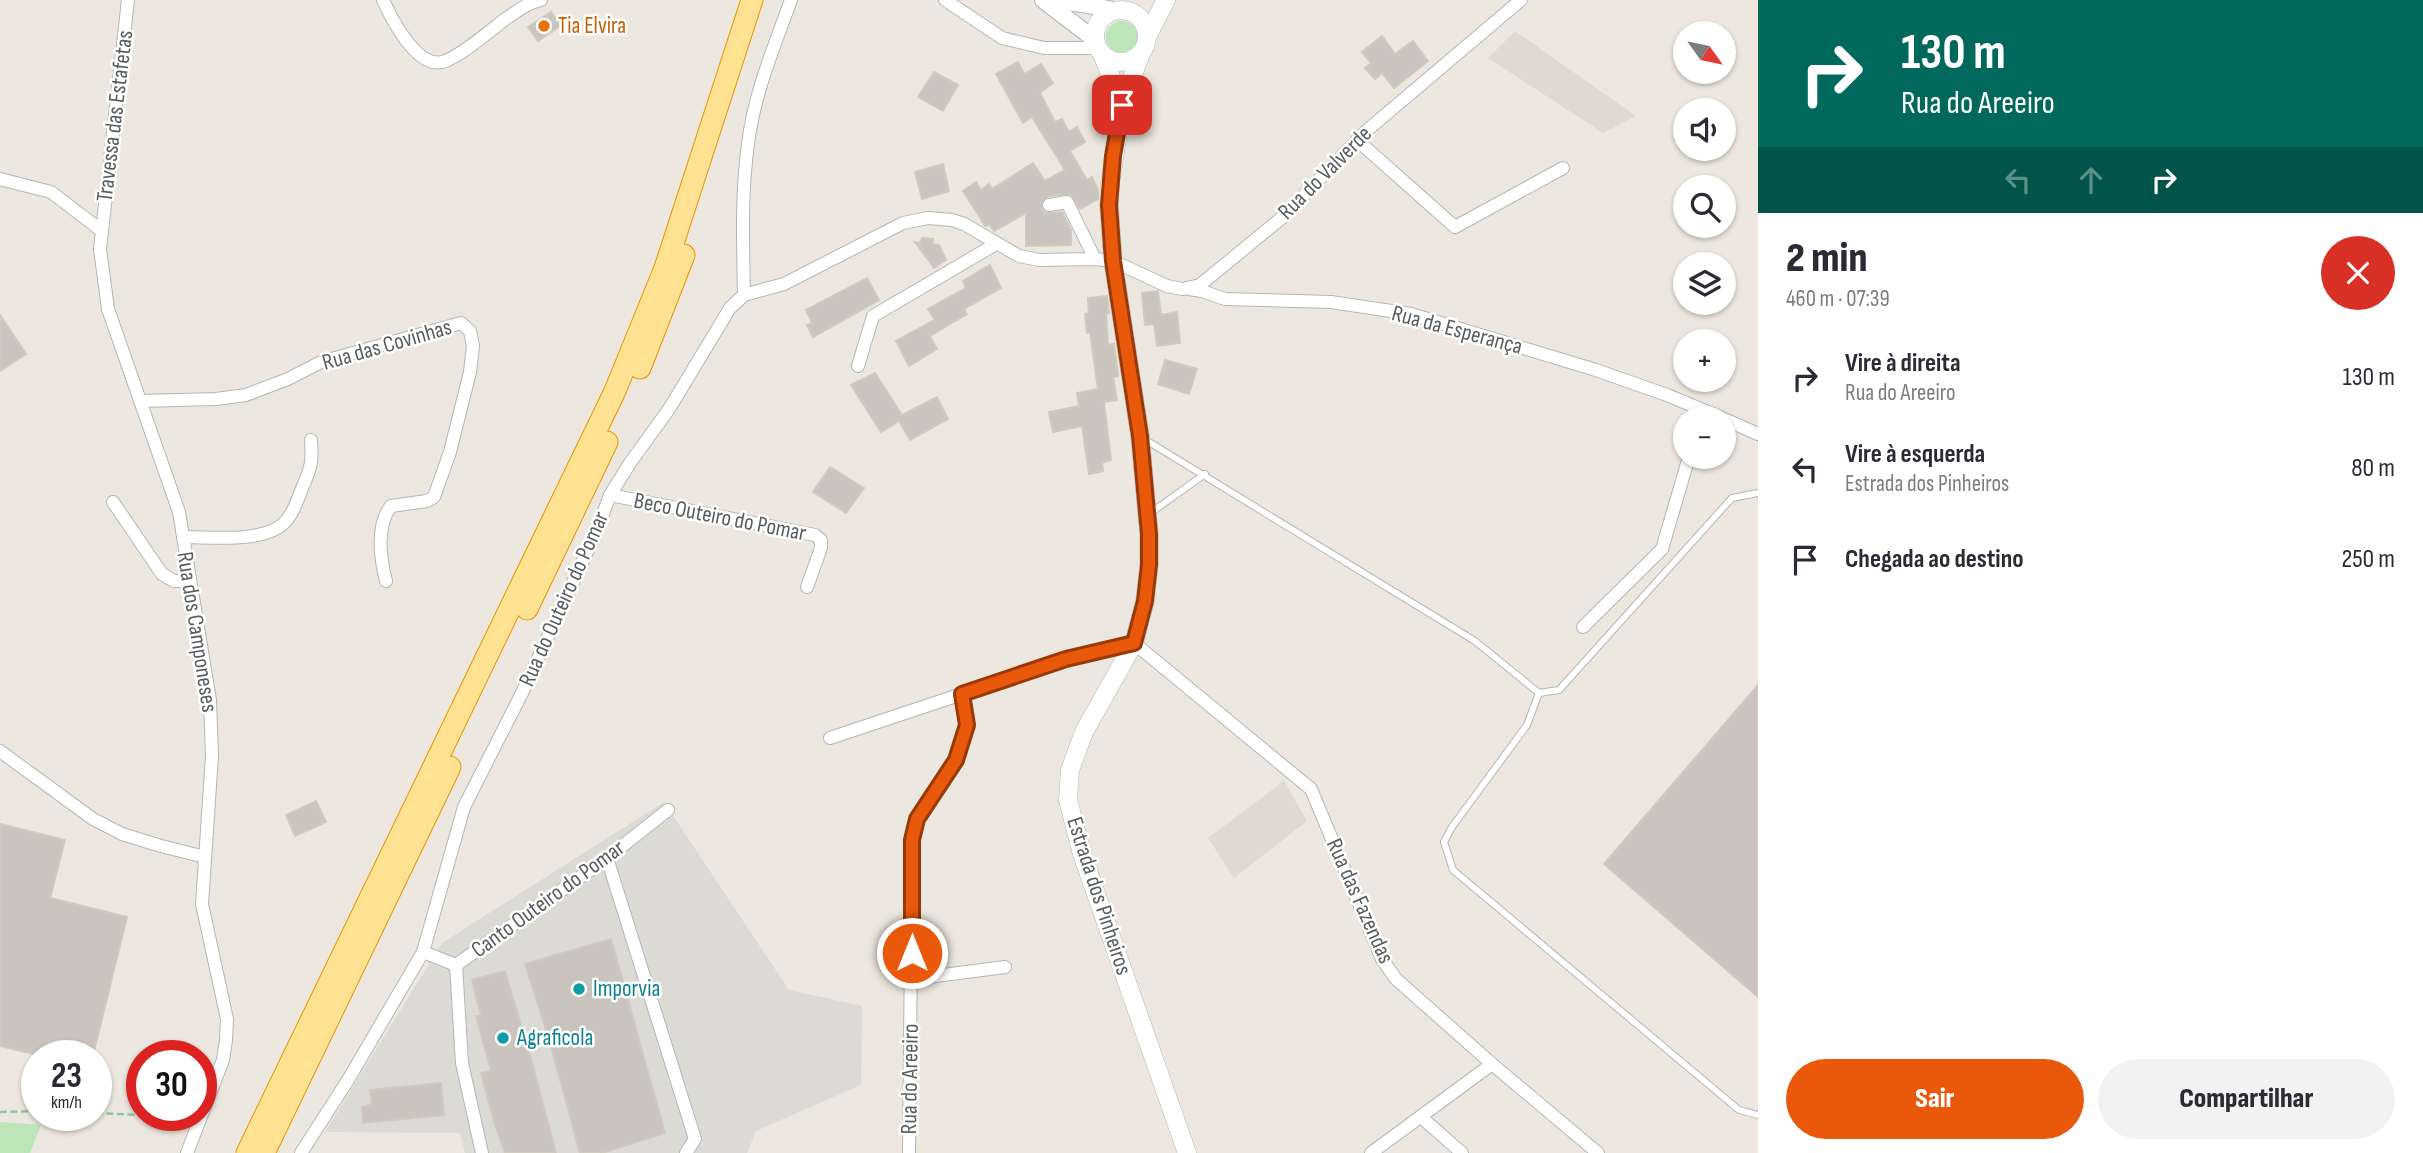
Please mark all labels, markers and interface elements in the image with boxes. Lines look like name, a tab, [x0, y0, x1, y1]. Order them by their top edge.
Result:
place label: Tia Elvira	[558, 12, 626, 40]
marker: Tia Elvira	[536, 18, 552, 34]
north arrow	[1673, 21, 1736, 84]
map controls	[1673, 21, 1736, 469]
text: 130 m	[1901, 24, 2006, 83]
icon: right	[1786, 28, 1877, 119]
street label: Travessa das Estafetas	[91, 29, 139, 203]
pin	[1092, 75, 1152, 135]
text: Rua do Areeiro	[1901, 84, 2055, 123]
icon: arrive	[1103, 86, 1141, 124]
button: sound	[1673, 98, 1736, 161]
street label: Rua do Valverde	[1272, 120, 1378, 226]
icon: left	[1999, 161, 2037, 199]
icon: ahead	[2072, 161, 2110, 199]
icon: right	[2145, 161, 2183, 199]
button: search	[1673, 175, 1736, 238]
text: 2 min	[1786, 233, 1867, 284]
button: close	[2321, 236, 2395, 310]
button: layers	[1673, 252, 1736, 315]
text: 460 m · 07:39	[1786, 285, 1890, 313]
street label: Rua da Esperança	[1389, 299, 1525, 361]
street label: Rua das Covinhas	[319, 313, 455, 377]
button: +	[1673, 329, 1736, 392]
text: Vire à direita	[1845, 348, 1961, 379]
icon: right	[1786, 359, 1824, 397]
text: 130 m	[2343, 362, 2395, 393]
text: Rua do Areeiro	[1845, 379, 1956, 407]
button: −	[1673, 406, 1736, 469]
text: Vire à esquerda	[1845, 439, 1985, 470]
icon: left	[1786, 450, 1824, 488]
text: 80 m	[2351, 453, 2395, 484]
text: Estrada dos Pinheiros	[1845, 470, 2009, 498]
street label: Beco Outeiro do Pomar	[632, 487, 809, 547]
street label: Rua do Outeiro do Pomar	[513, 507, 615, 691]
icon: arrive	[1786, 541, 1824, 579]
text: Chegada ao destino	[1845, 544, 2024, 575]
text: 250 m	[2341, 544, 2395, 575]
street label: Rua dos Camponeses	[170, 550, 224, 714]
street label: Estrada dos Pinheiros	[1060, 814, 1138, 978]
street label: Canto Outeiro do Pomar	[466, 834, 630, 964]
street label: Rua das Fazendas	[1320, 834, 1400, 968]
position arrow	[875, 916, 949, 990]
place label: Imporvia	[593, 975, 660, 1003]
marker: Imporvia	[571, 981, 587, 997]
street label: Rua do Areeiro	[895, 1023, 925, 1135]
place label: Agraficola	[516, 1024, 593, 1052]
marker: Agraficola	[495, 1030, 511, 1046]
speed limit sign: 30	[126, 1040, 217, 1131]
text: 23	[51, 1055, 82, 1098]
button: Sair	[1786, 1059, 2084, 1139]
button: Compartilhar	[2098, 1059, 2395, 1139]
text: km/h	[51, 1092, 82, 1113]

